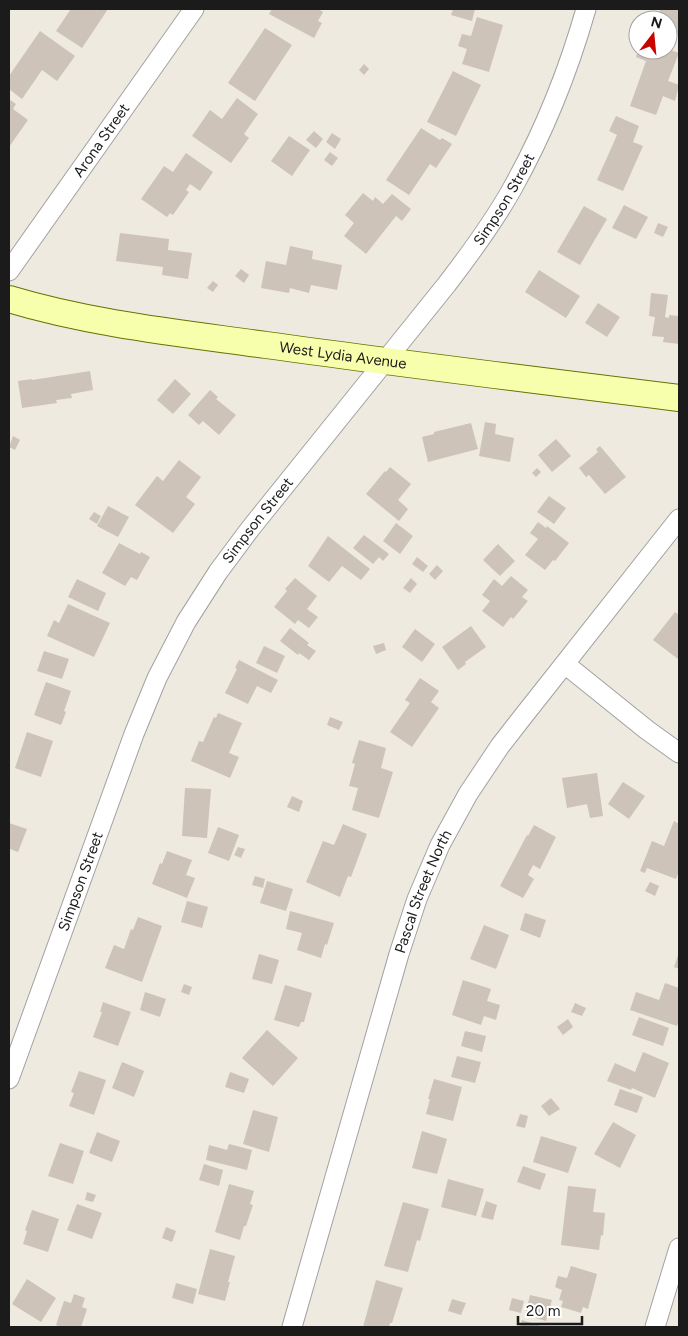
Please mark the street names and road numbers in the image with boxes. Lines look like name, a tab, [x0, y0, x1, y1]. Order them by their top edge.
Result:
street label: Arona Street	[69, 100, 134, 181]
street label: Simpson Street	[469, 150, 538, 249]
street label: West Lydia Avenue	[278, 338, 408, 373]
street label: Simpson Street	[219, 474, 297, 567]
street label: Pascal Street North	[391, 827, 456, 956]
street label: Simpson Street	[54, 829, 107, 934]

